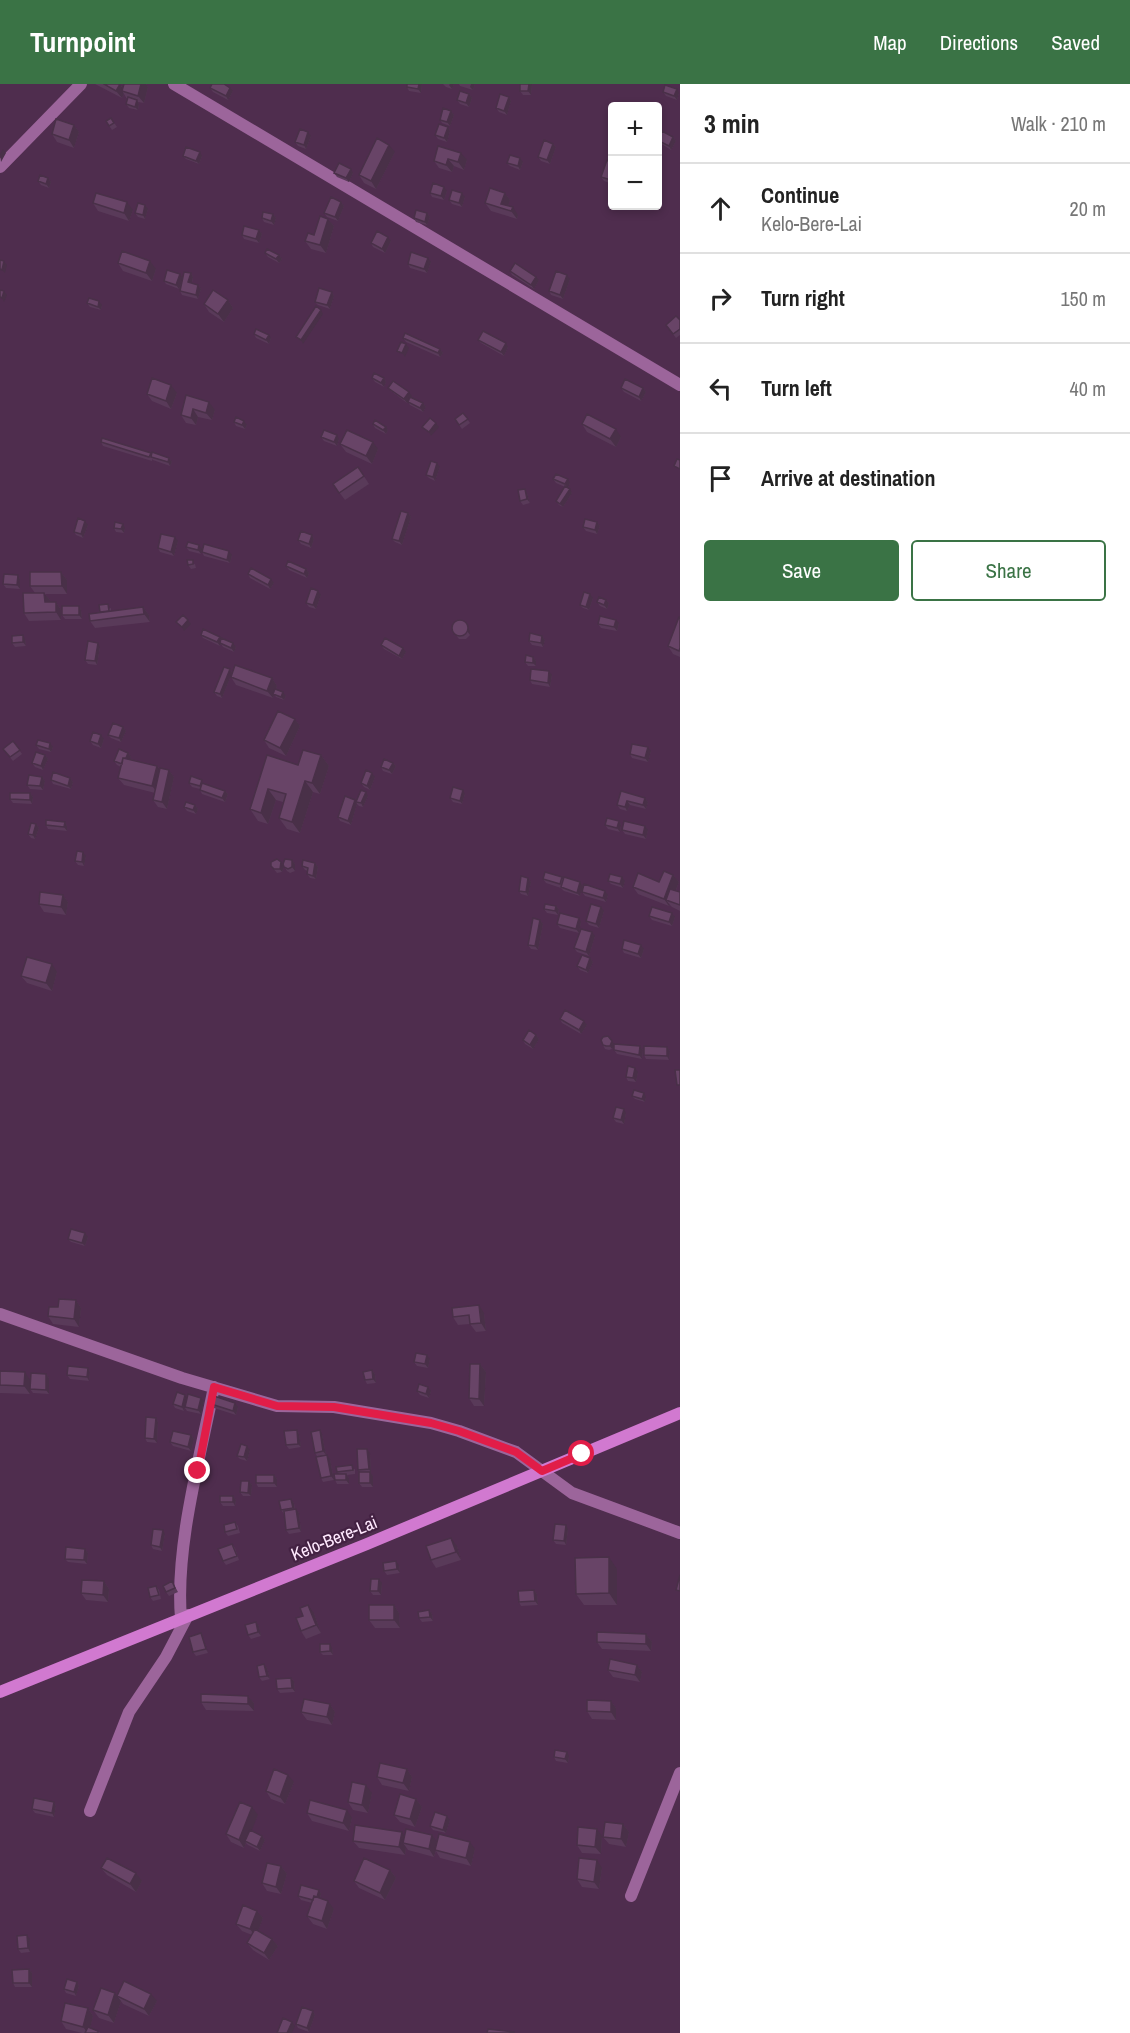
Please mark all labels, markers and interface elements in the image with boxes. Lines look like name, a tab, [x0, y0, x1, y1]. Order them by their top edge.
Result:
text: Turnpoint	[30, 23, 135, 61]
text: Map	[873, 28, 907, 57]
text: Directions	[940, 28, 1018, 57]
text: Saved	[1051, 28, 1100, 57]
map controls	[608, 102, 662, 210]
button: +	[608, 102, 662, 156]
text: 3 min	[704, 106, 760, 141]
text: Walk · 210 m	[1011, 110, 1106, 137]
button: −	[608, 156, 662, 210]
text: Continue	[761, 180, 839, 210]
icon: ahead	[704, 192, 737, 225]
text: 20 m	[1070, 195, 1106, 222]
text: Kelo-Bere-Lai	[761, 210, 862, 237]
icon: right	[704, 282, 737, 315]
text: Turn right	[761, 283, 845, 313]
text: 150 m	[1060, 285, 1106, 312]
icon: left	[704, 372, 737, 405]
text: Turn left	[761, 373, 832, 403]
text: 40 m	[1070, 375, 1106, 402]
icon: arrive	[704, 462, 737, 495]
text: Arrive at destination	[761, 463, 935, 493]
button: Save	[704, 540, 899, 601]
button: Share	[911, 540, 1106, 601]
route start	[568, 1440, 594, 1466]
route end	[184, 1457, 210, 1483]
street label: Kelo-Bere-Lai	[287, 1509, 381, 1567]

